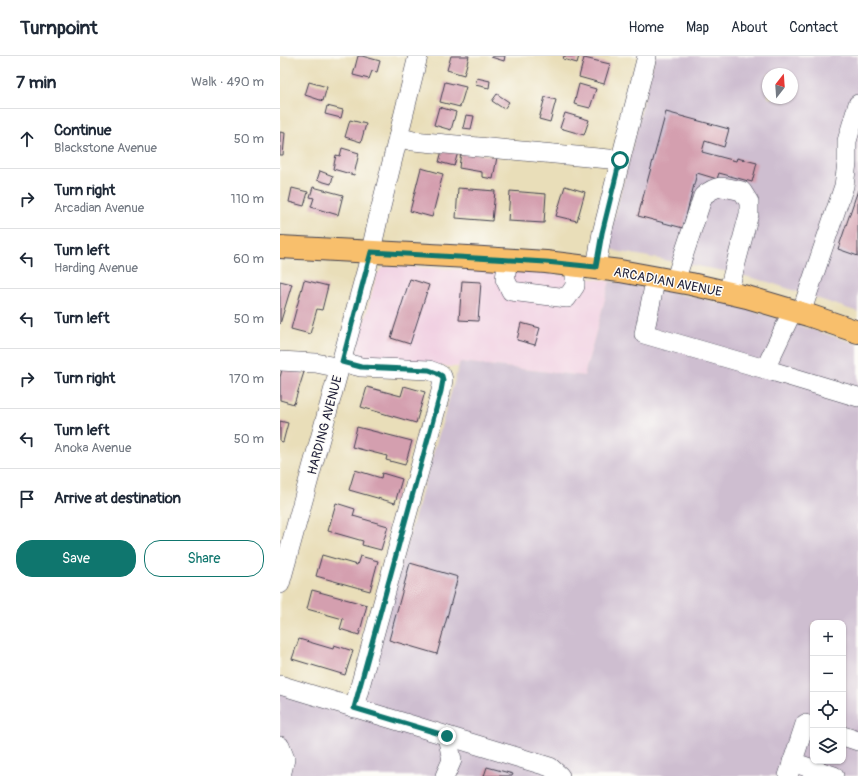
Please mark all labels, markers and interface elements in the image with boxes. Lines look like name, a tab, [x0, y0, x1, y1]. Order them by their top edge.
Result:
text: Turnpoint	[20, 16, 98, 40]
text: Home	[629, 19, 664, 36]
text: Map	[686, 19, 709, 36]
text: About	[731, 19, 767, 36]
text: Contact	[789, 19, 838, 36]
north arrow	[762, 68, 798, 104]
text: 7 min	[16, 72, 56, 93]
text: Walk · 490 m	[191, 74, 264, 90]
text: Continue	[54, 121, 112, 140]
icon: ahead	[16, 128, 38, 150]
text: 50 m	[234, 131, 264, 147]
text: Blackstone Avenue	[54, 140, 157, 156]
route start	[611, 151, 629, 169]
text: Turn right	[54, 181, 115, 200]
icon: right	[16, 188, 38, 210]
text: 110 m	[231, 191, 264, 207]
text: Arcadian Avenue	[54, 200, 144, 216]
text: Turn left	[54, 241, 110, 260]
icon: left	[16, 248, 38, 270]
text: 60 m	[233, 251, 264, 267]
text: Harding Avenue	[54, 260, 138, 276]
street label: ARCADIAN AVENUE	[612, 264, 724, 300]
icon: left	[16, 308, 38, 330]
text: Turn left	[54, 309, 110, 328]
text: 50 m	[234, 311, 264, 327]
icon: right	[16, 368, 38, 390]
text: Turn right	[54, 369, 115, 388]
text: 170 m	[229, 371, 264, 387]
street label: HARDING AVENUE	[304, 374, 346, 477]
text: Turn left	[54, 421, 110, 440]
icon: left	[16, 428, 38, 450]
text: 50 m	[234, 431, 264, 447]
text: Anoka Avenue	[54, 440, 131, 456]
icon: arrive	[16, 488, 38, 510]
text: Arrive at destination	[54, 489, 181, 508]
button: Save	[16, 540, 136, 577]
button: Share	[144, 540, 264, 577]
map controls	[810, 620, 846, 764]
button: +	[810, 620, 846, 656]
button: −	[810, 656, 846, 692]
button: locate	[810, 692, 846, 728]
route end	[438, 727, 456, 745]
button: layers	[810, 728, 846, 764]

